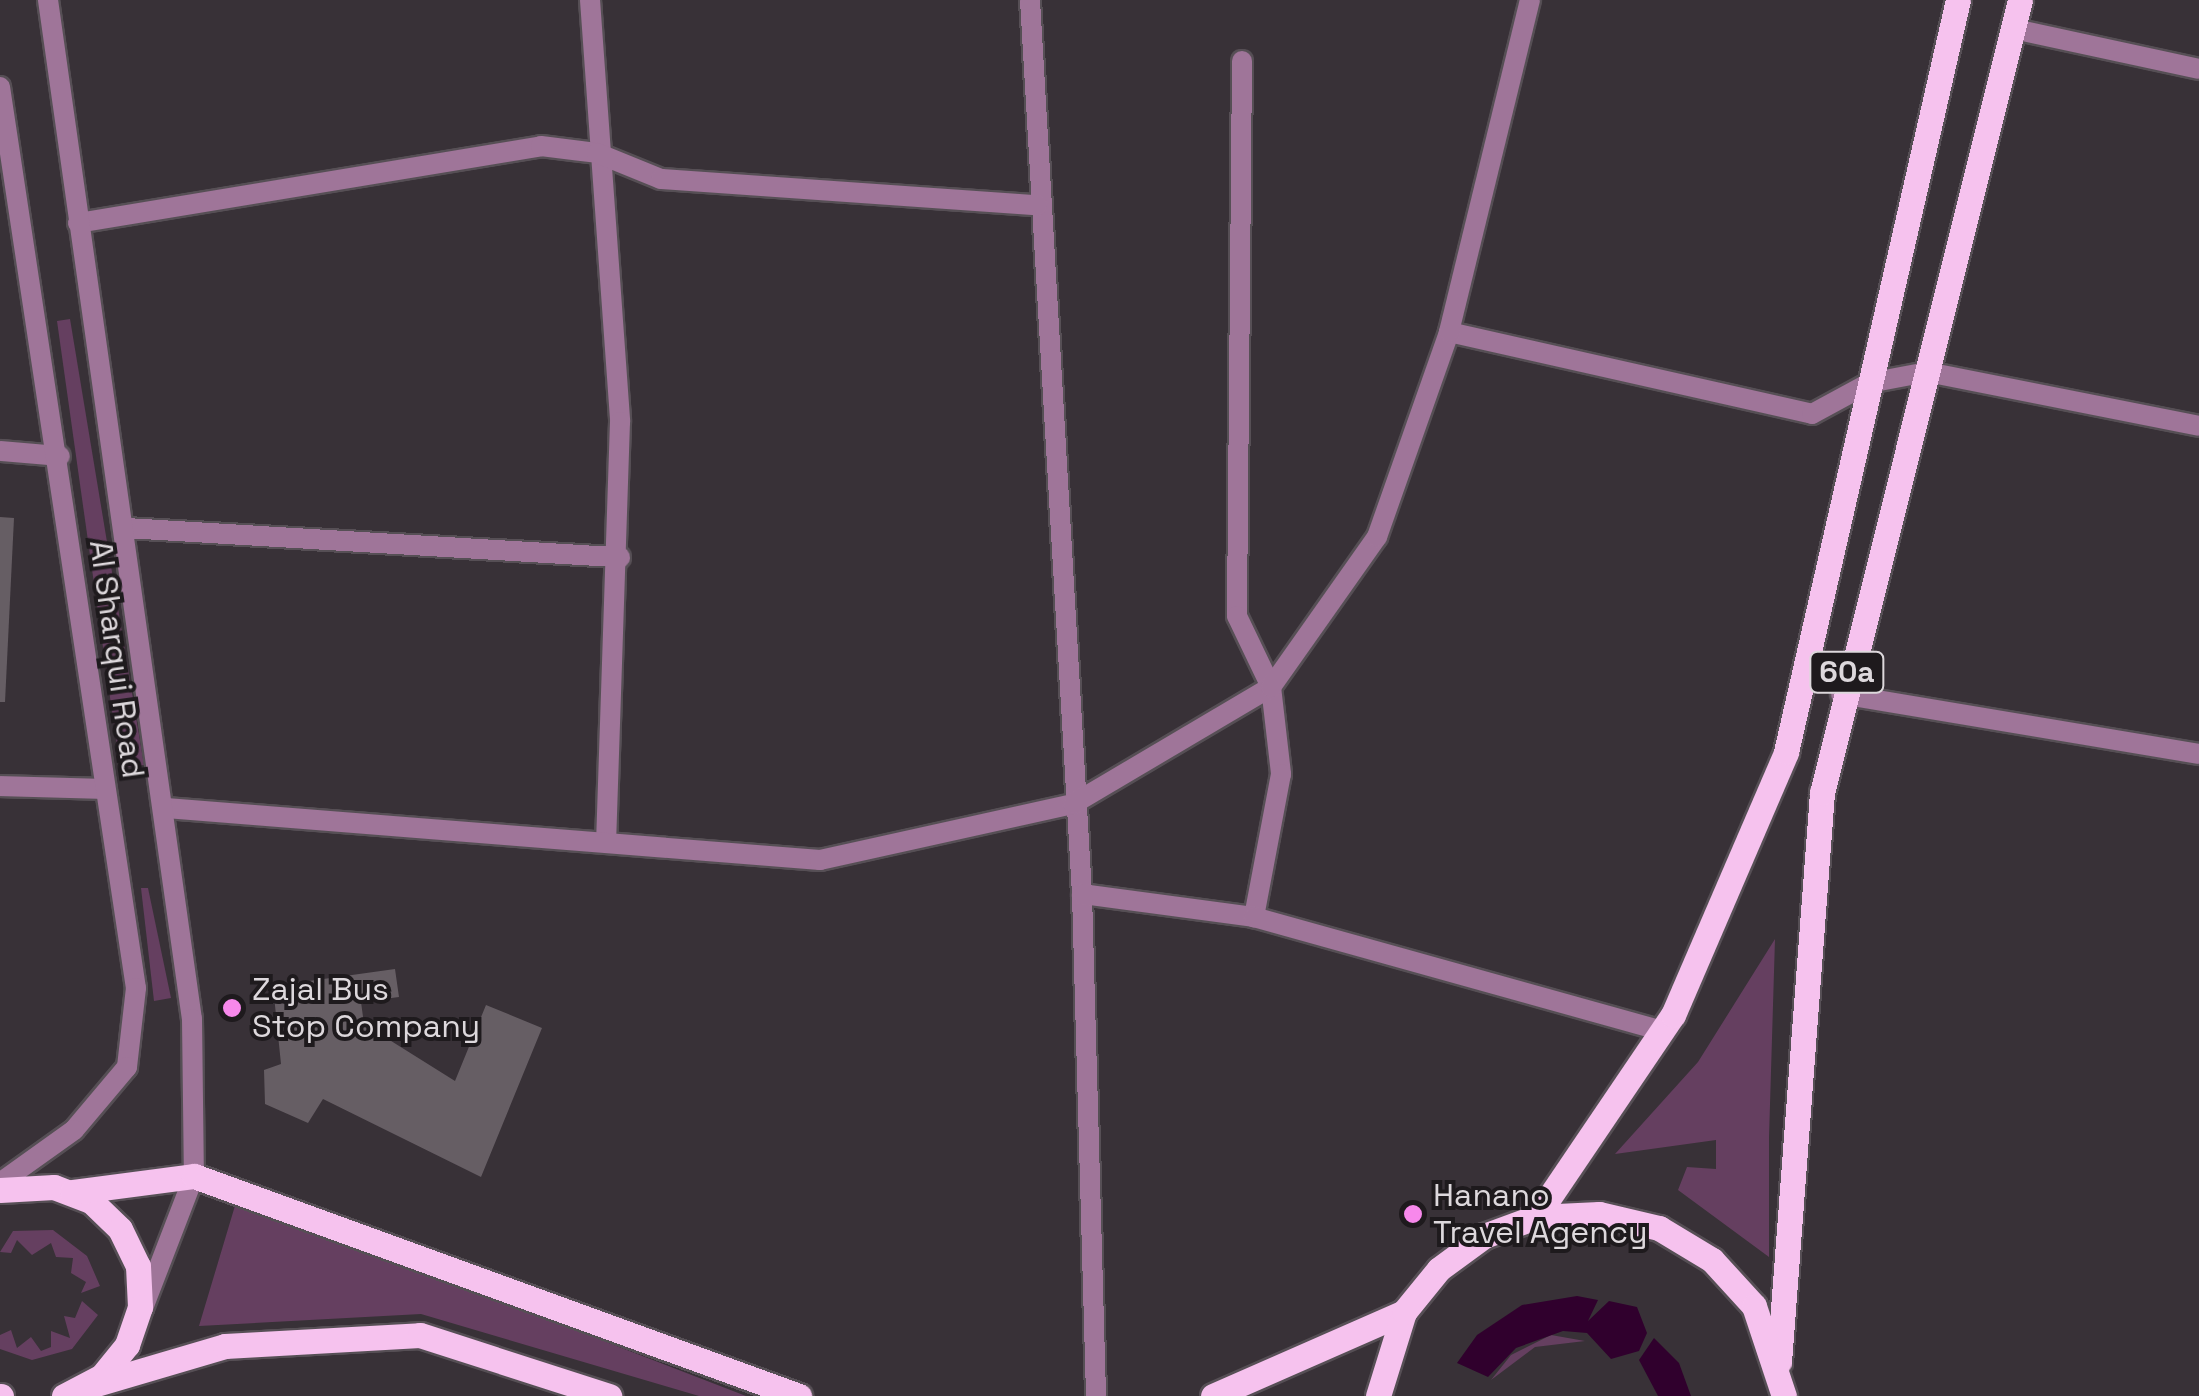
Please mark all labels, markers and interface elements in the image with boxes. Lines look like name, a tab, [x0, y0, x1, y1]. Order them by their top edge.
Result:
street label: Al Sharqui Road	[81, 537, 153, 781]
road number: 60a	[1807, 647, 1887, 697]
place label: Zajal Bus Stop Company	[252, 971, 480, 1046]
marker: Zajal Bus Stop Company	[221, 997, 243, 1019]
place label: Hanano Travel Agency	[1433, 1177, 1648, 1252]
marker: Hanano Travel Agency	[1402, 1203, 1424, 1225]

